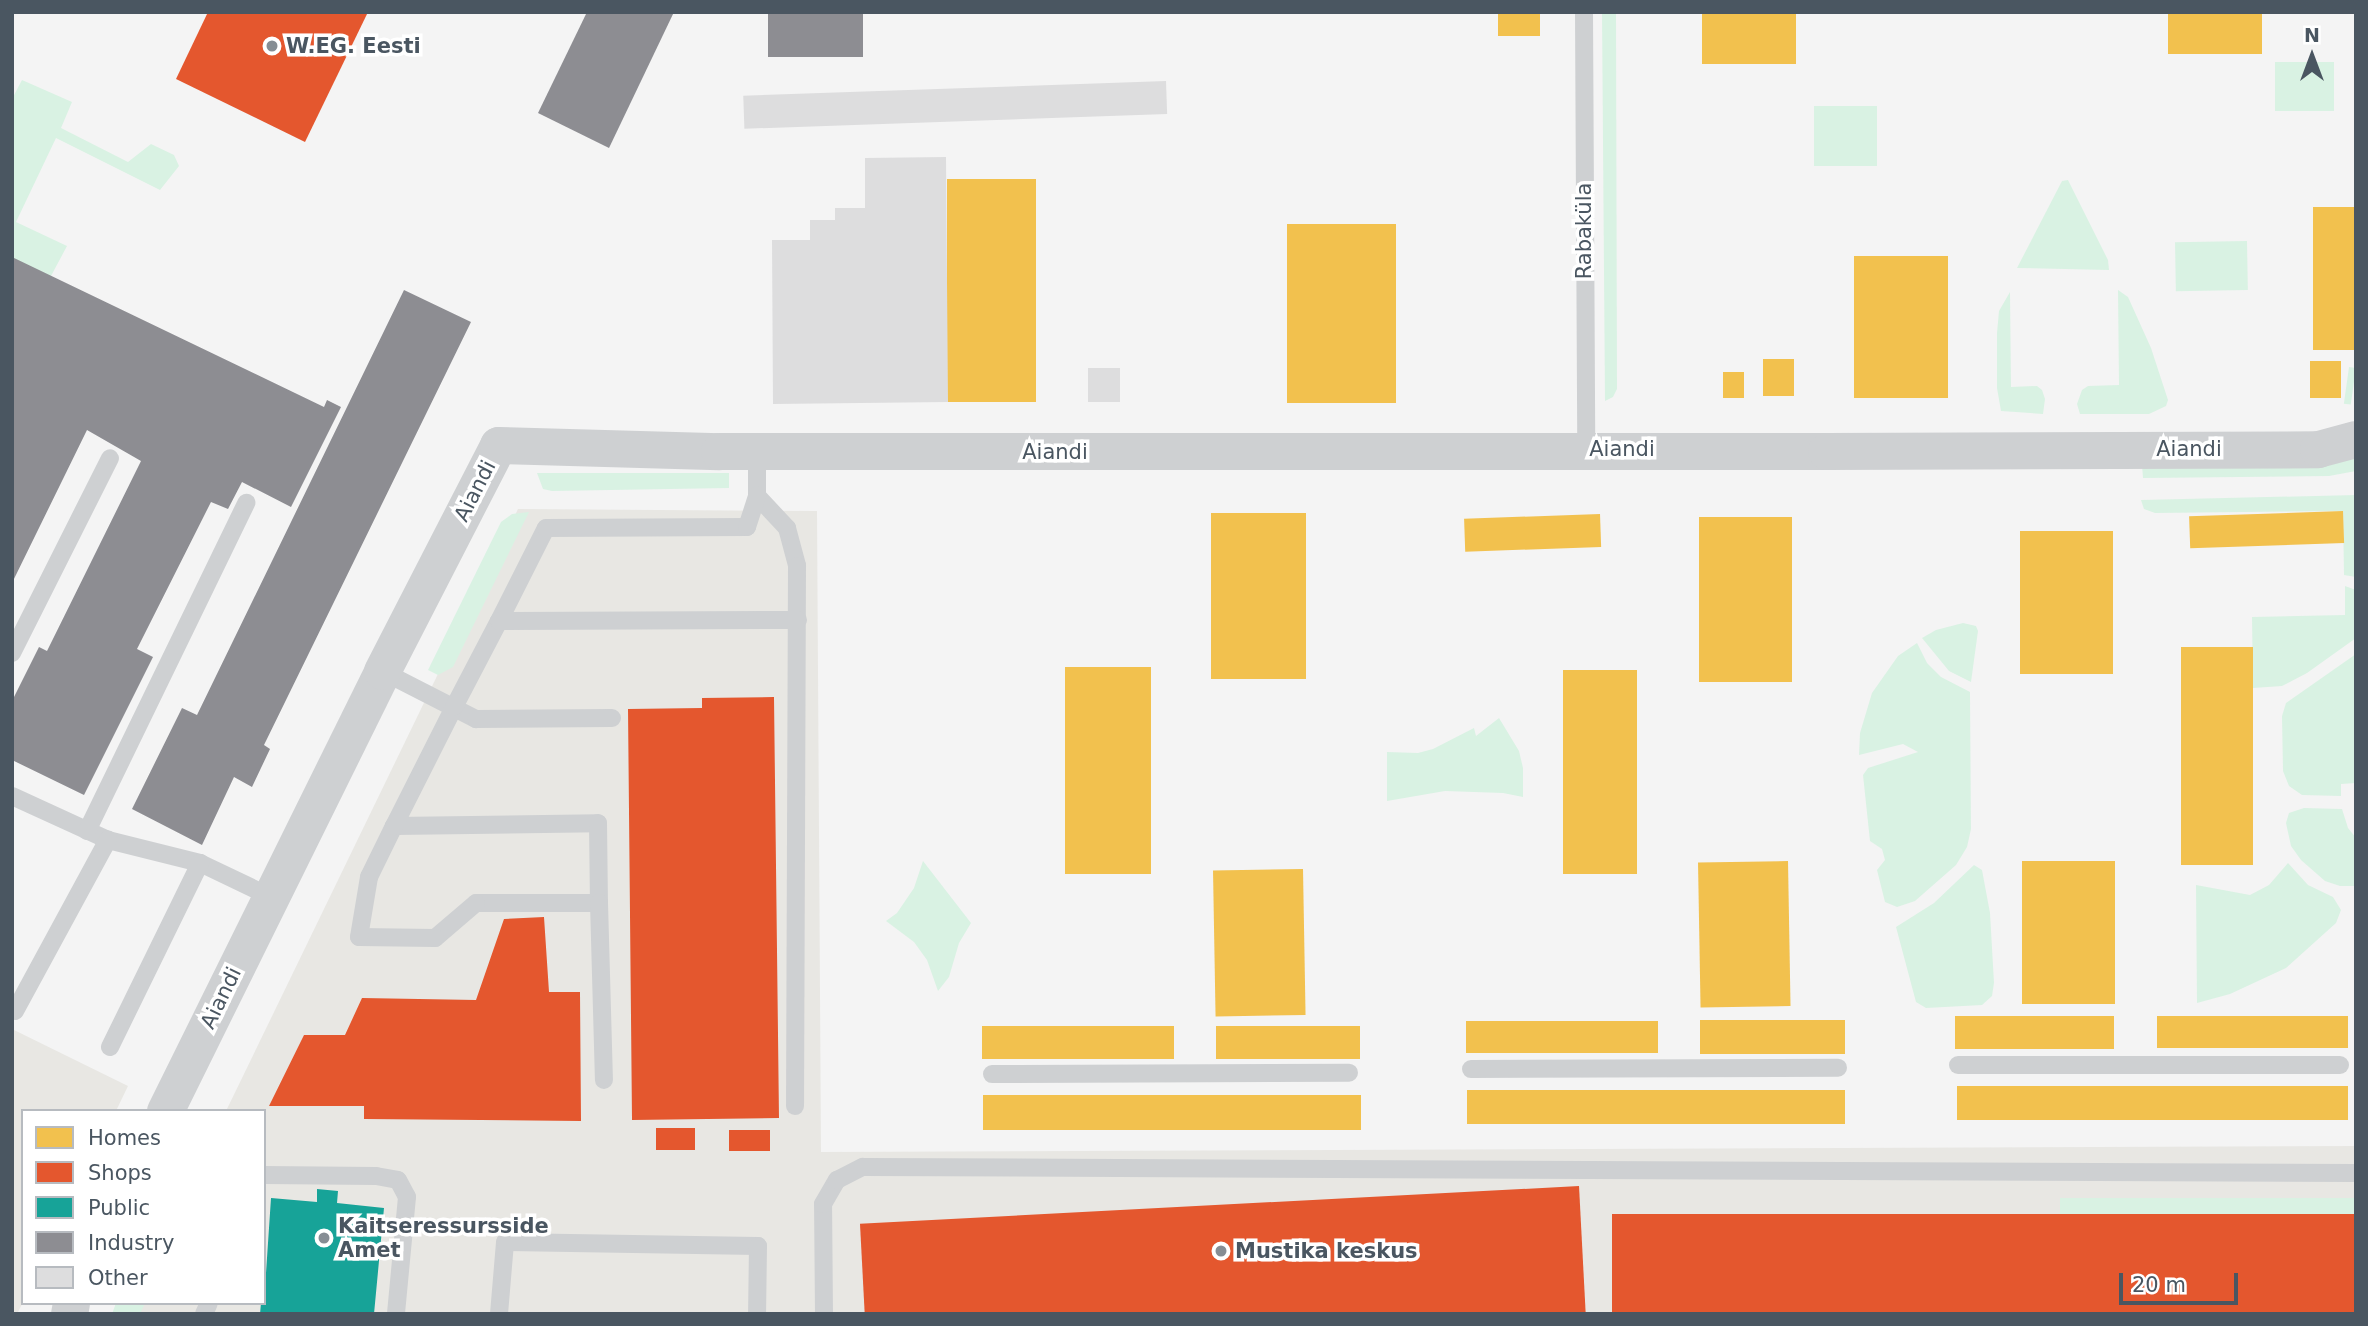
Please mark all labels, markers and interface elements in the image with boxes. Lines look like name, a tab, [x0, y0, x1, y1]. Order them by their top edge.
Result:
north arrow	[2277, 21, 2347, 91]
text: N	[2304, 24, 2320, 46]
place label: W.EG. Eesti	[286, 33, 421, 59]
marker: W.EG. Eesti	[264, 38, 280, 54]
street label: Rabaküla	[1571, 183, 1597, 279]
street label: Aiandi	[1589, 436, 1655, 462]
street label: Aiandi	[2156, 436, 2222, 462]
street label: Aiandi	[1022, 439, 1088, 465]
street label: Aiandi	[449, 456, 501, 526]
street label: Aiandi	[195, 963, 247, 1033]
legend	[21, 1109, 266, 1305]
text: Homes	[88, 1126, 161, 1150]
text: Shops	[88, 1161, 152, 1185]
text: Public	[88, 1196, 150, 1220]
place label: Kaitseressursside Amet	[338, 1213, 549, 1263]
marker: Kaitseressursside Amet	[316, 1230, 332, 1246]
text: Industry	[88, 1231, 174, 1255]
place label: Mustika keskus	[1235, 1238, 1418, 1264]
marker: Mustika keskus	[1213, 1243, 1229, 1259]
scale bar	[2123, 1260, 2242, 1304]
text: Other	[88, 1266, 148, 1290]
text: 20 m	[2132, 1273, 2186, 1297]

